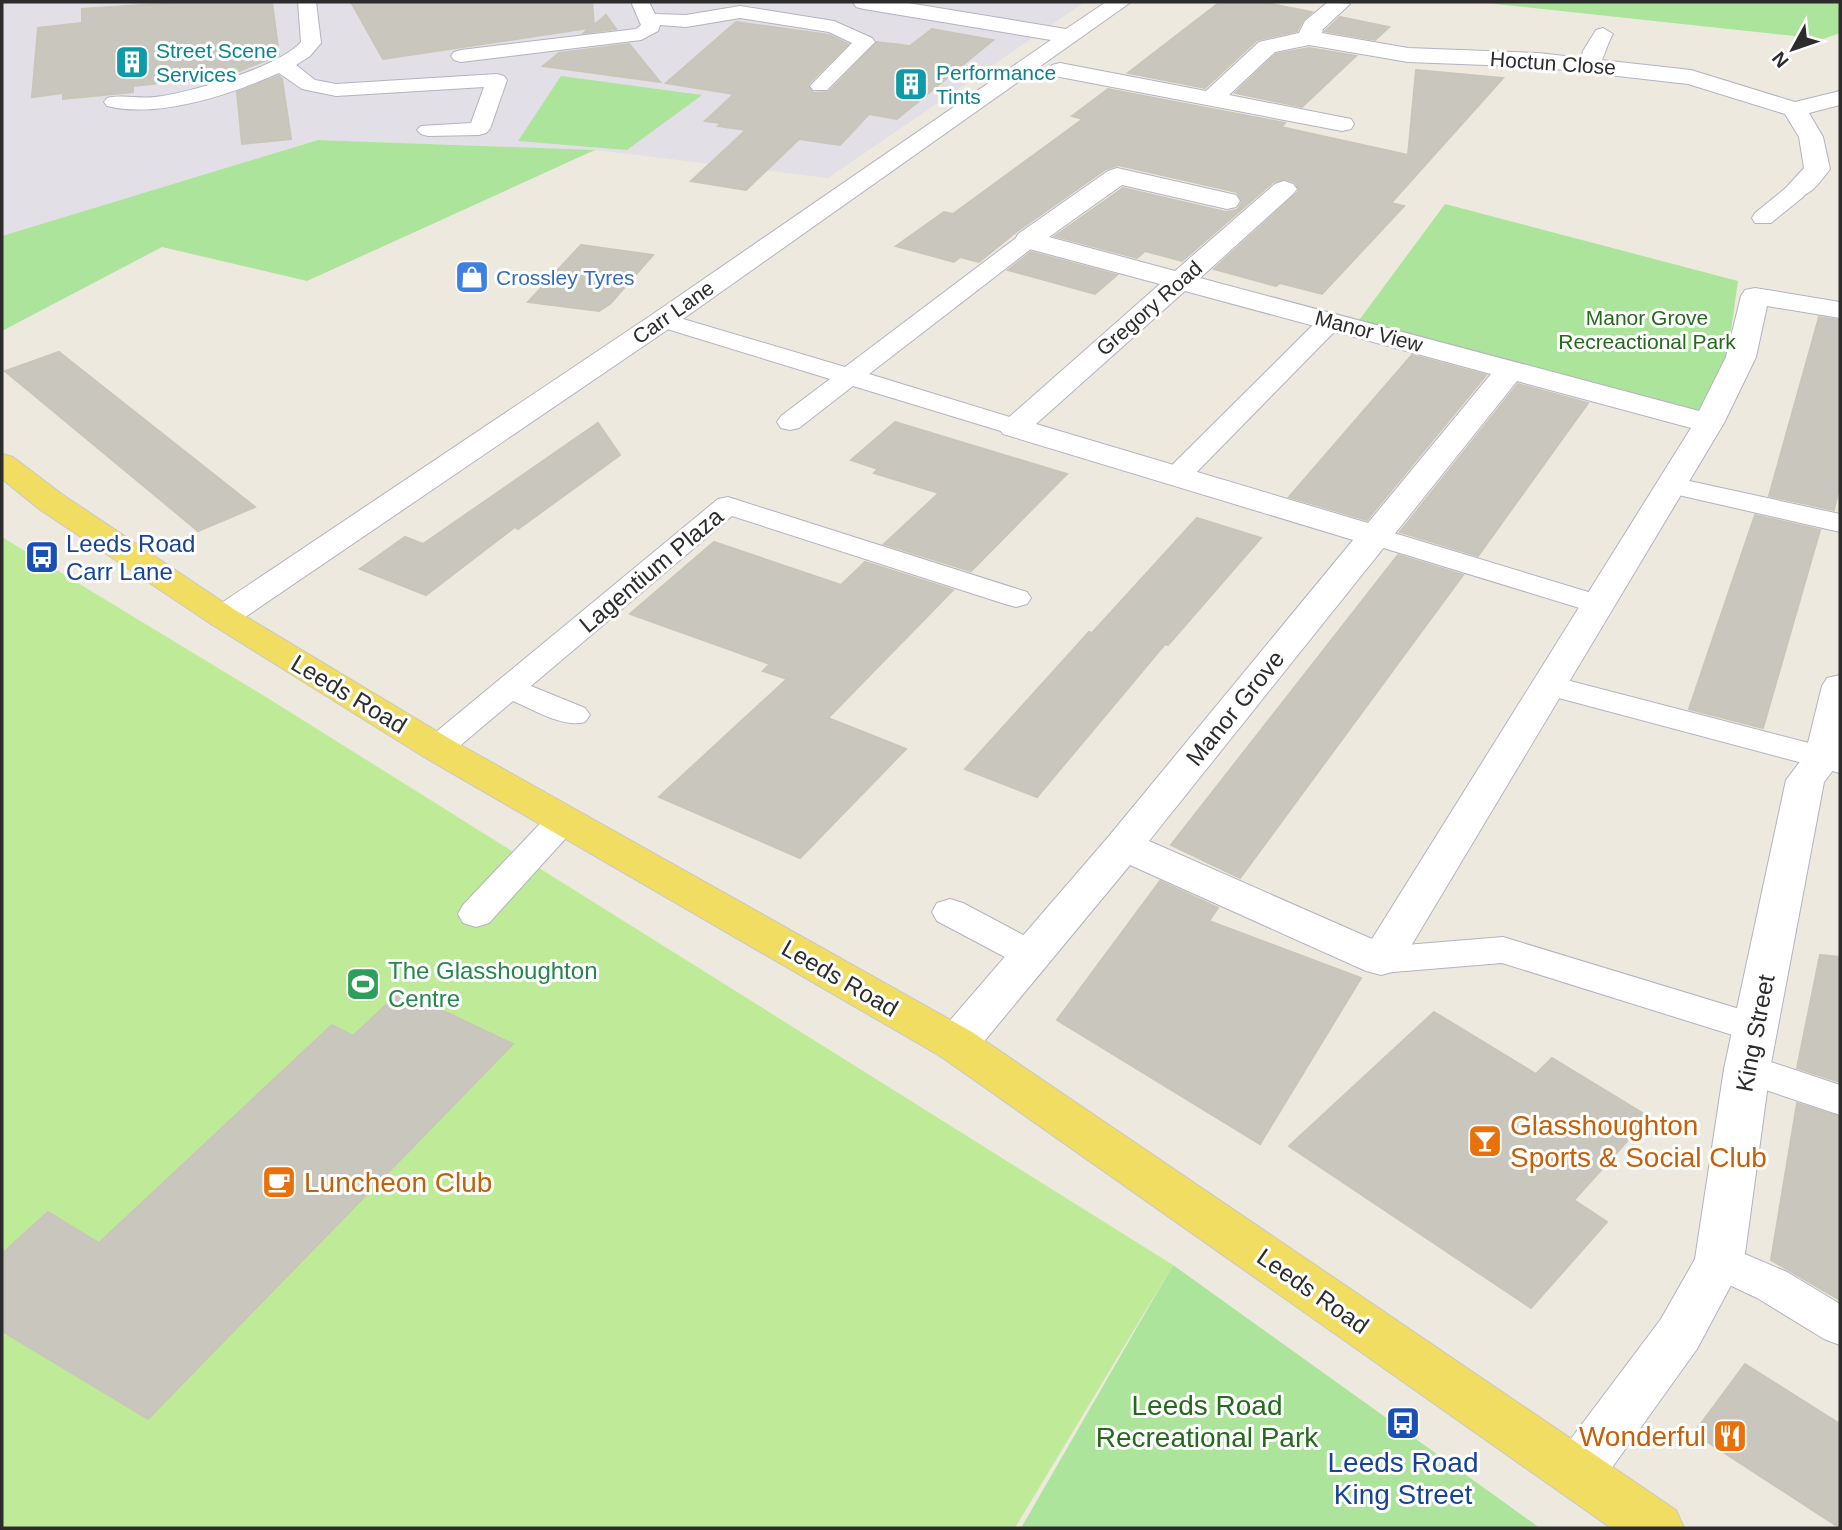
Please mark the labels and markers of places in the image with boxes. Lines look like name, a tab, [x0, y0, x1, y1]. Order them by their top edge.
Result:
place label: Street Scene Services	[156, 39, 277, 86]
building icon: Street Scene Services	[113, 43, 151, 81]
place label: Performance Tints	[936, 61, 1056, 108]
building icon: Performance Tints	[892, 65, 930, 103]
shop icon: Crossley Tyres	[453, 258, 491, 296]
place label: Crossley Tyres	[496, 266, 634, 289]
place label: Leeds Road Carr Lane	[66, 530, 195, 585]
bus stop icon: Leeds Road Carr Lane	[23, 538, 61, 576]
place label: The Glasshoughton Centre	[388, 957, 597, 1012]
sports icon: The Glasshoughton Centre	[344, 965, 382, 1003]
place label: Glasshoughton Sports & Social Club	[1510, 1110, 1767, 1173]
bar icon: Glasshoughton Sports & Social Club	[1466, 1122, 1504, 1160]
cafe icon: Luncheon Club	[260, 1163, 298, 1201]
place label: Luncheon Club	[304, 1167, 492, 1198]
bus stop icon: Leeds Road King Street	[1384, 1404, 1422, 1442]
restaurant icon: Wonderful	[1711, 1417, 1749, 1455]
place label: Wonderful	[1579, 1421, 1706, 1452]
place label: Leeds Road King Street	[1327, 1447, 1479, 1510]

